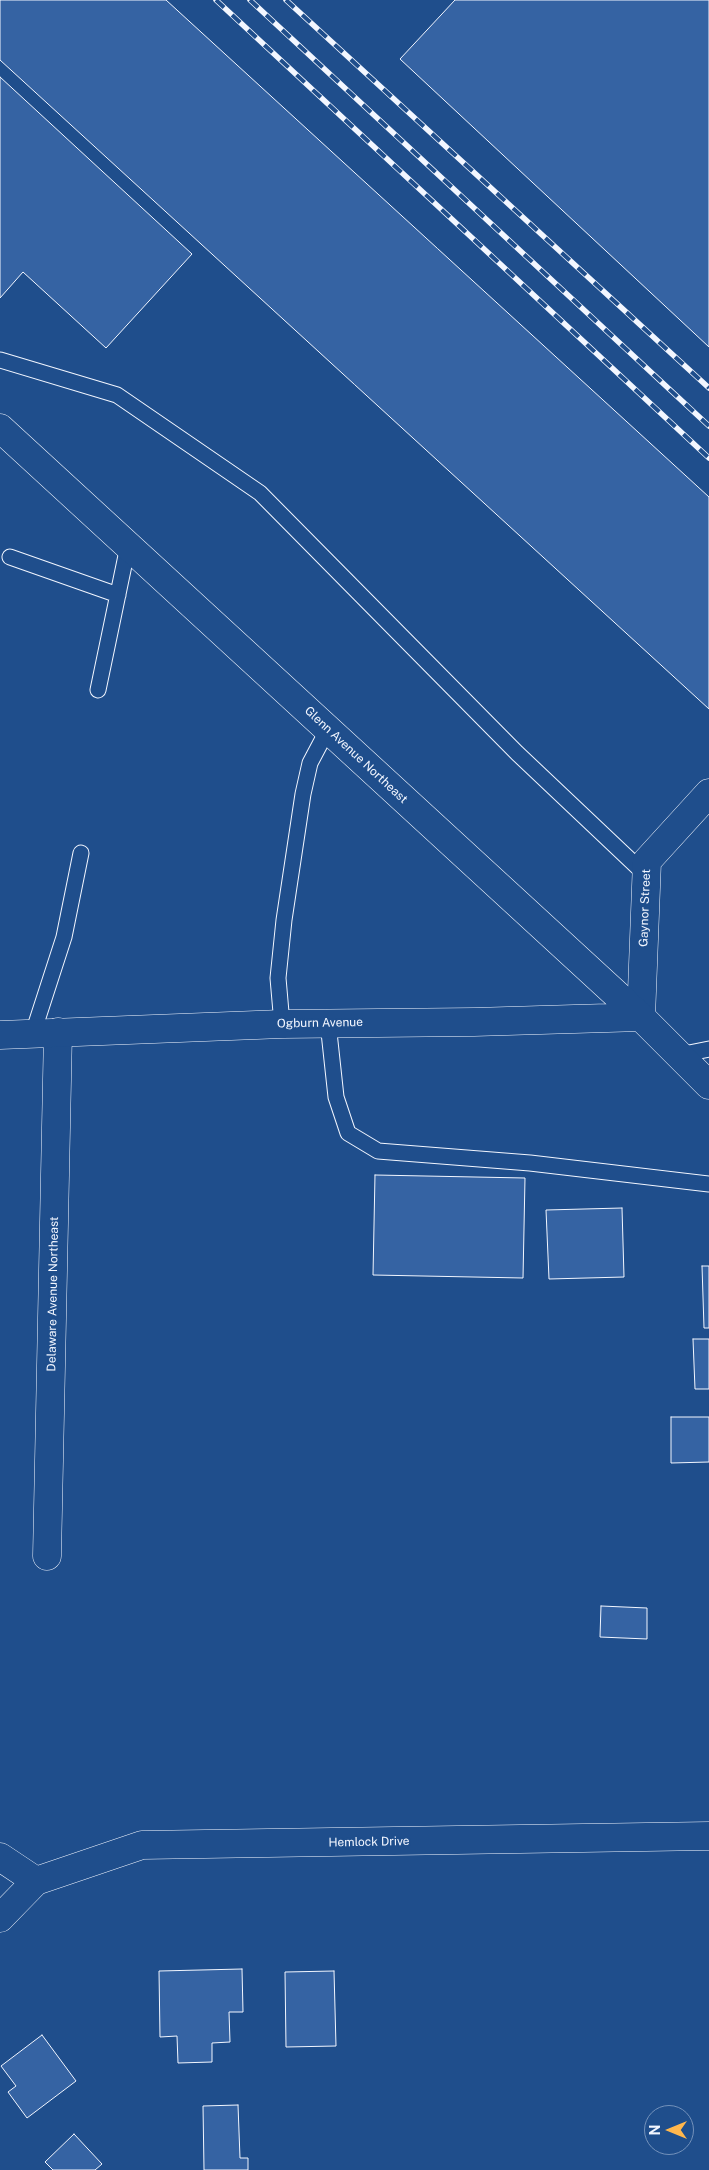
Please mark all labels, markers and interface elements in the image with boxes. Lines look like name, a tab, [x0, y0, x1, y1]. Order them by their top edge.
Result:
street label: Glenn Avenue Northeast	[302, 704, 410, 806]
street label: Gaynor Street	[636, 869, 654, 947]
street label: Ogburn Avenue	[277, 1015, 363, 1031]
street label: Delaware Avenue Northeast	[44, 1216, 62, 1372]
street label: Hemlock Drive	[328, 1834, 410, 1850]
north arrow	[644, 2105, 694, 2155]
text: N	[647, 2125, 663, 2135]

